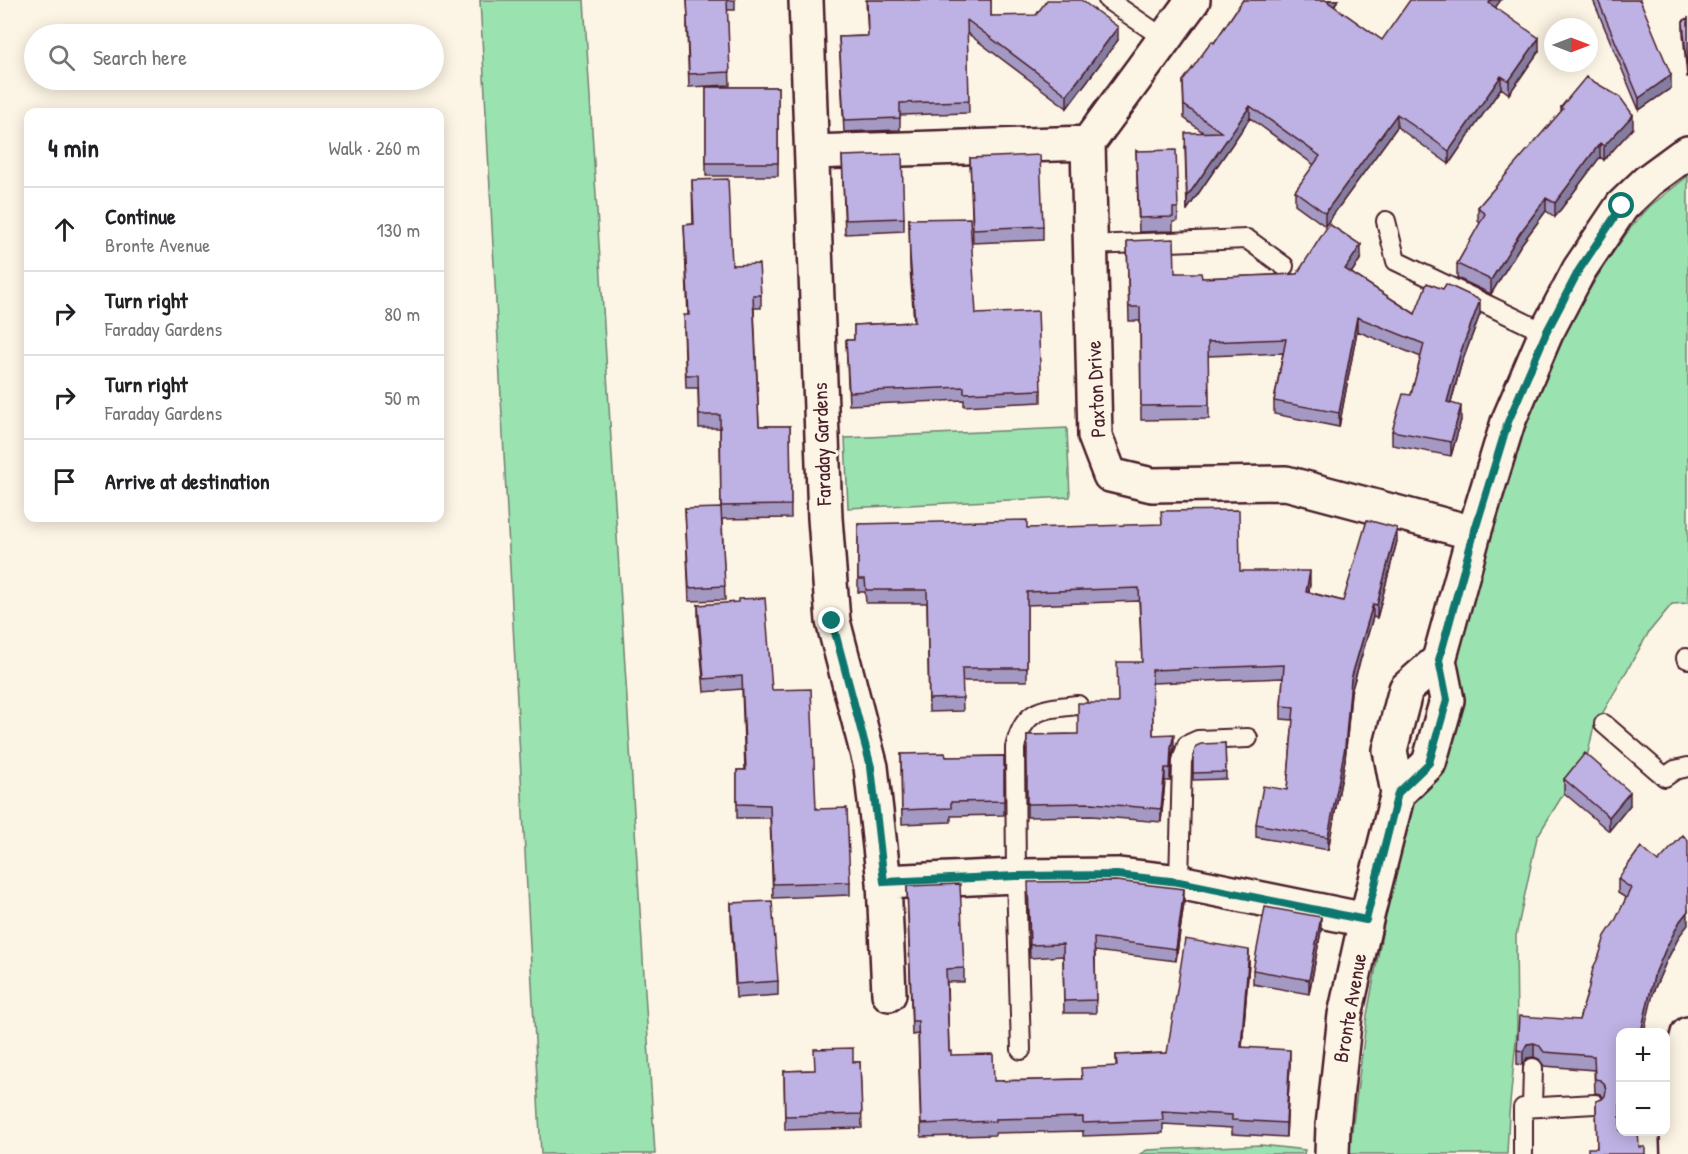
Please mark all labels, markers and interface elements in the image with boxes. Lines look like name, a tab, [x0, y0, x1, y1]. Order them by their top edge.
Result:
north arrow	[1544, 18, 1598, 72]
search box	[24, 24, 444, 90]
icon: search	[45, 41, 78, 74]
text: Search here	[93, 42, 187, 72]
text: 4 min	[48, 130, 99, 165]
text: Walk · 260 m	[329, 134, 420, 161]
route start	[1608, 192, 1634, 218]
text: Continue	[105, 201, 176, 231]
icon: ahead	[48, 213, 81, 246]
text: 130 m	[377, 216, 420, 243]
text: Bronte Avenue	[105, 231, 210, 258]
text: Turn right	[105, 285, 188, 315]
icon: right	[48, 297, 81, 330]
text: 80 m	[384, 300, 420, 327]
text: Faraday Gardens	[105, 315, 222, 342]
street label: Paxton Drive	[1078, 340, 1113, 438]
text: Turn right	[105, 369, 188, 399]
icon: right	[48, 381, 81, 414]
street label: Faraday Gardens	[805, 382, 838, 507]
text: 50 m	[384, 384, 420, 411]
text: Faraday Gardens	[105, 399, 222, 426]
icon: arrive	[48, 465, 81, 498]
text: Arrive at destination	[105, 466, 270, 496]
route end	[818, 607, 844, 633]
street label: Bronte Avenue	[1326, 951, 1373, 1065]
map controls	[1616, 1028, 1670, 1136]
button: +	[1616, 1028, 1670, 1082]
button: −	[1616, 1082, 1670, 1136]

